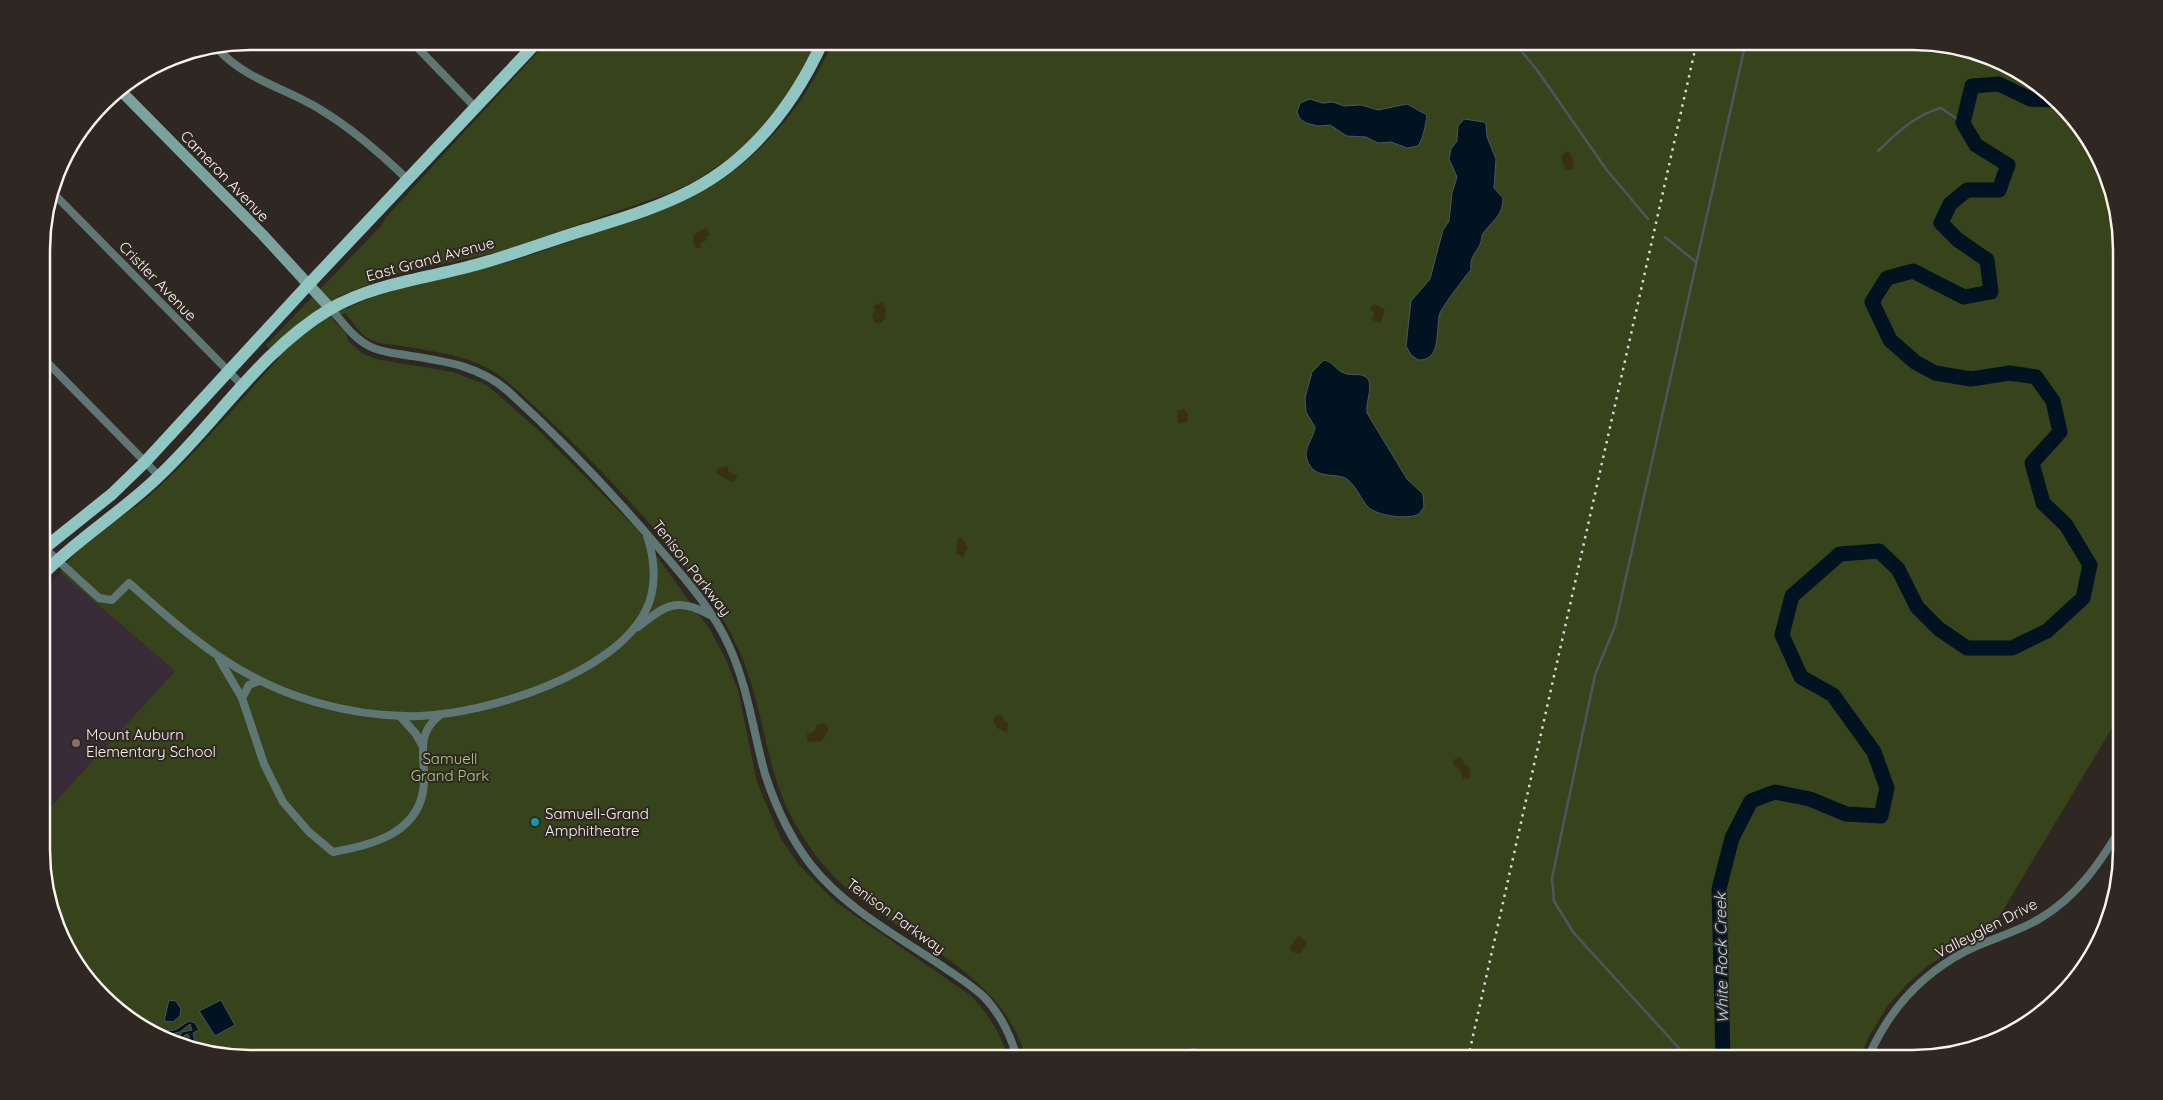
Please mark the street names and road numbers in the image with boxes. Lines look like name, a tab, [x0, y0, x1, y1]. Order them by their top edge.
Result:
street label: Cameron Avenue	[177, 126, 273, 226]
street label: East Grand Avenue	[364, 233, 496, 285]
street label: Cristler Avenue	[115, 237, 201, 325]
street label: Tenison Parkway	[648, 516, 736, 620]
street label: Tenison Parkway	[843, 874, 949, 958]
street label: Valleyglen Drive	[1932, 894, 2040, 962]

